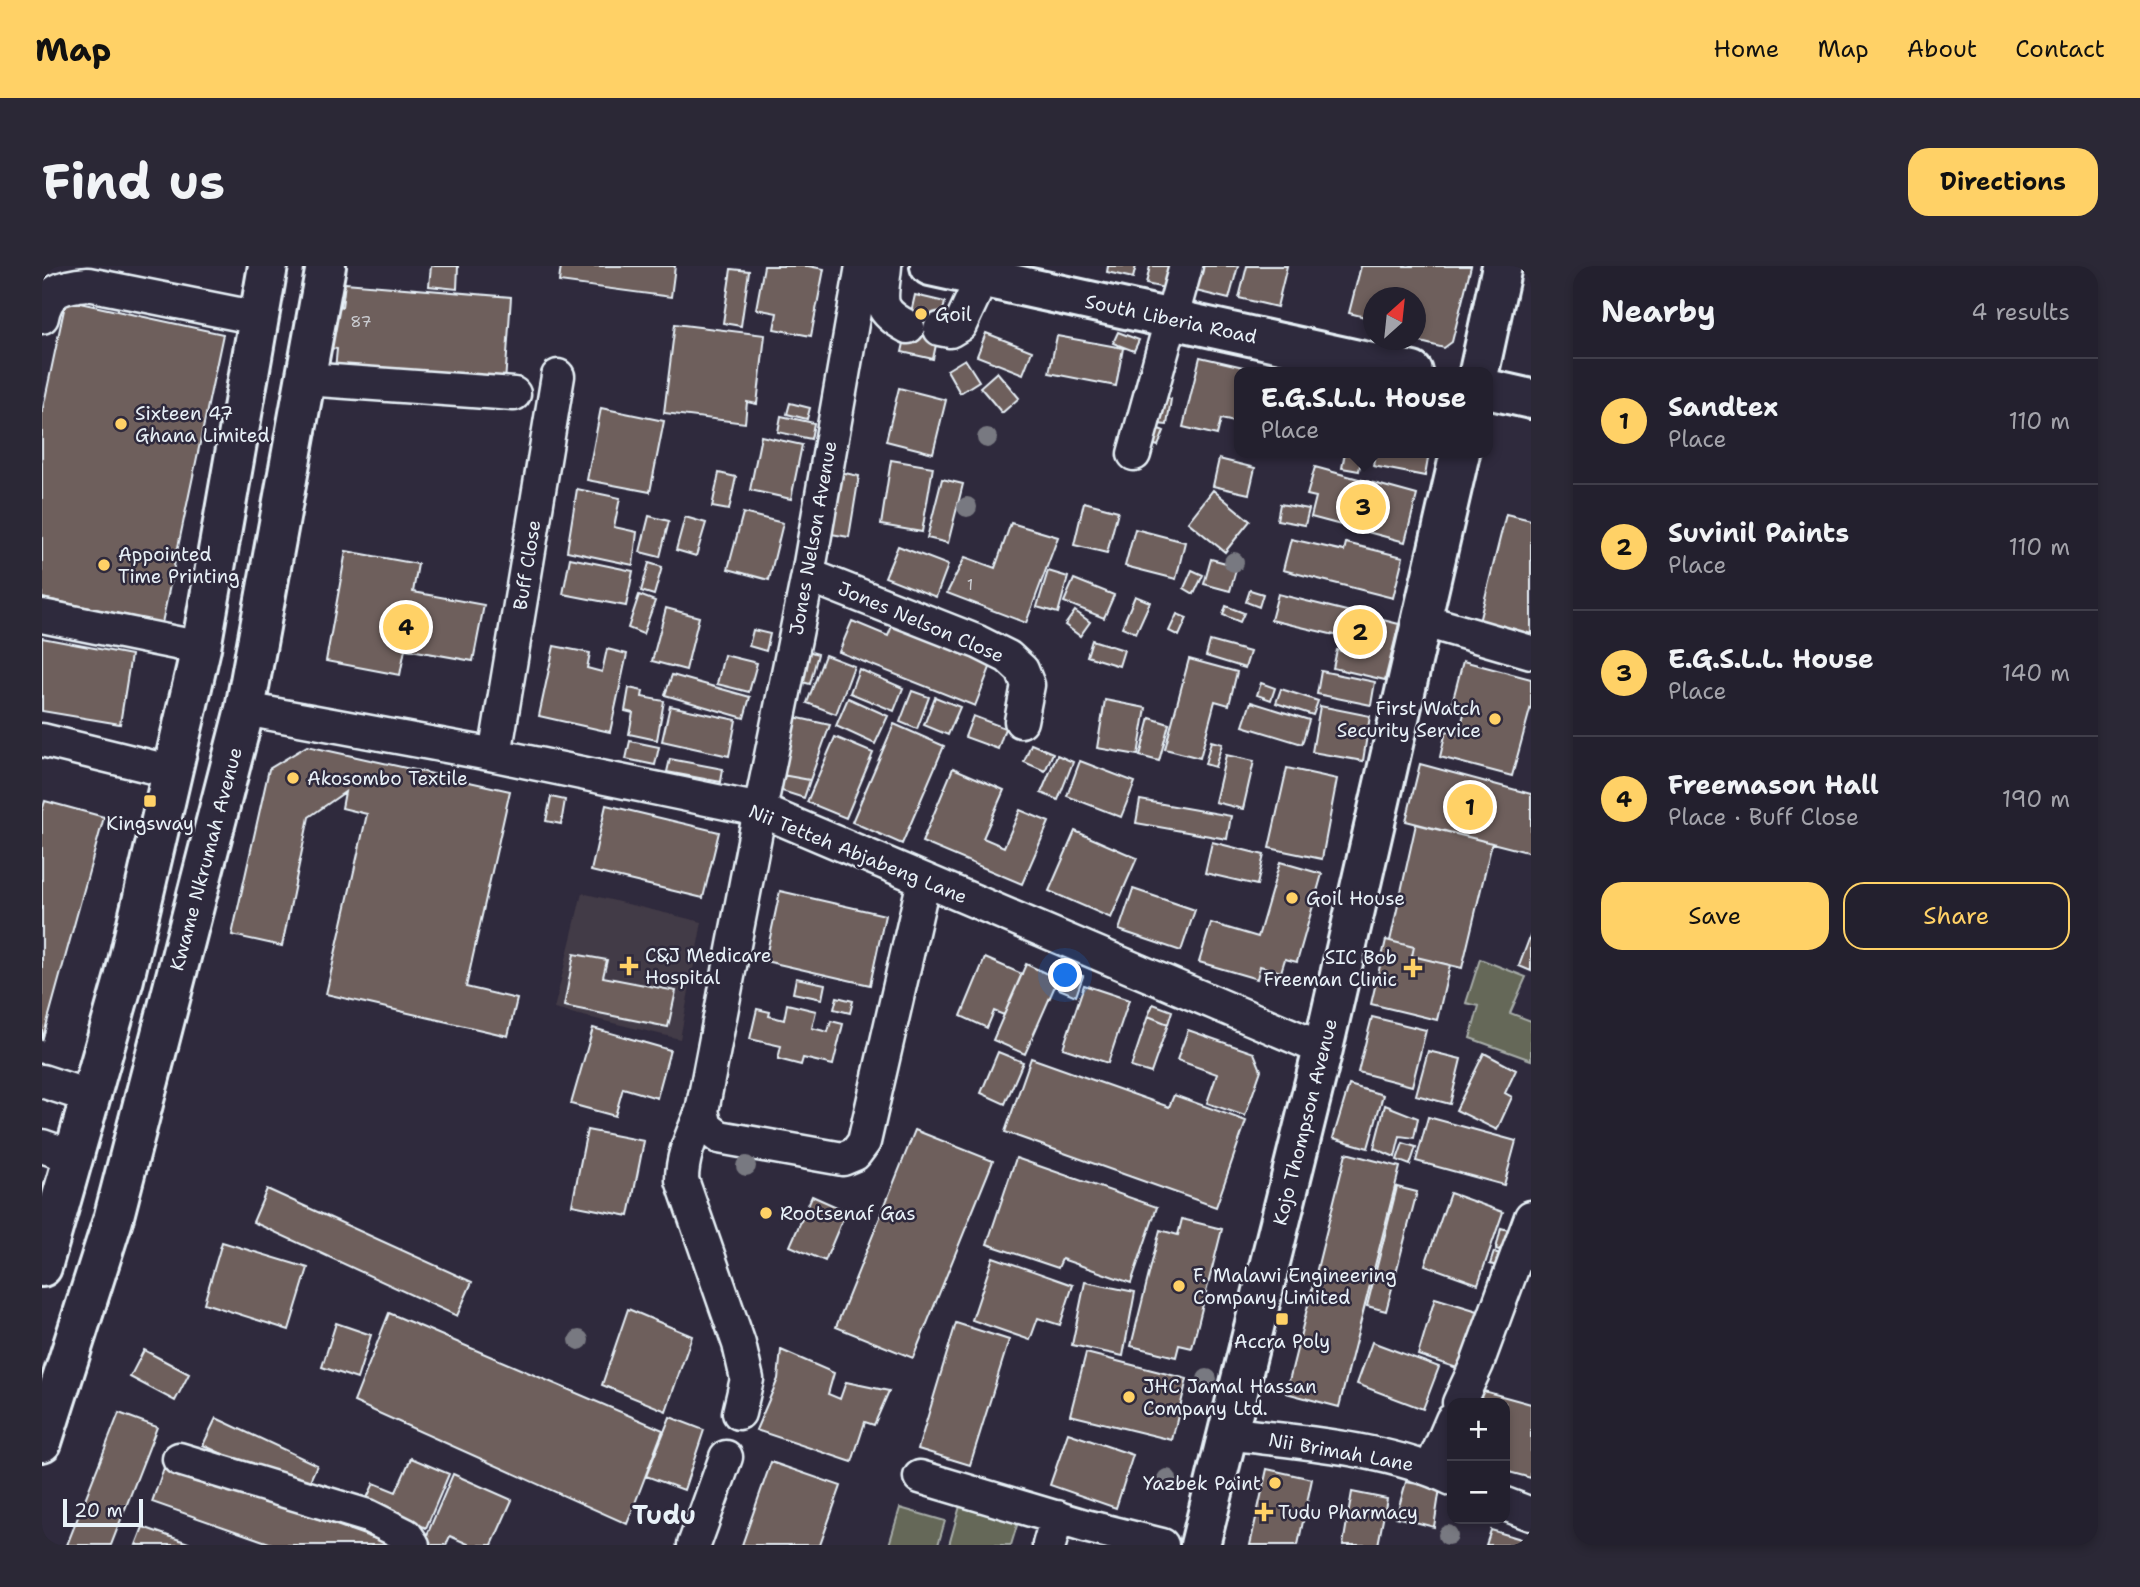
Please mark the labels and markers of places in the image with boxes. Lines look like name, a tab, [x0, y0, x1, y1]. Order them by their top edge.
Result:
place label: Goil	[935, 302, 972, 327]
marker: Goil	[913, 306, 929, 322]
place label: Sixteen 47 Ghana Limited	[135, 401, 269, 448]
marker: Sixteen 47 Ghana Limited	[113, 416, 129, 432]
pin: 3	[1340, 481, 1386, 533]
place label: Appointed Time Printing	[118, 542, 240, 589]
marker: Appointed Time Printing	[96, 557, 112, 573]
pin: 4	[383, 601, 429, 653]
pin: 2	[1337, 606, 1383, 658]
place label: First Watch Security Service	[1337, 696, 1481, 743]
marker: First Watch Security Service	[1487, 711, 1503, 727]
place label: Akosombo Textile	[307, 766, 468, 791]
marker: Akosombo Textile	[285, 770, 301, 786]
pin: 1	[1447, 781, 1493, 833]
marker: Kingsway	[142, 793, 158, 809]
place label: Kingsway	[106, 811, 194, 836]
place label: Goil House	[1306, 886, 1405, 911]
marker: Goil House	[1284, 890, 1300, 906]
place label: C&J Medicare Hospital	[645, 943, 771, 990]
place label: SIC Bob Freeman Clinic	[1264, 945, 1397, 992]
marker: C&J Medicare Hospital	[619, 956, 639, 976]
marker: SIC Bob Freeman Clinic	[1403, 958, 1423, 978]
place label: Rootsenaf Gas	[780, 1201, 916, 1226]
marker: Rootsenaf Gas	[758, 1205, 774, 1221]
place label: F. Malawi Engineering Company Limited	[1193, 1263, 1397, 1310]
marker: F. Malawi Engineering Company Limited	[1171, 1278, 1187, 1294]
marker: Accra Poly	[1274, 1311, 1290, 1327]
place label: Accra Poly	[1234, 1329, 1330, 1354]
place label: JHC Jamal Hassan Company Ltd.	[1143, 1374, 1317, 1421]
marker: JHC Jamal Hassan Company Ltd.	[1121, 1389, 1137, 1405]
place label: Yazbek Paint	[1143, 1471, 1261, 1496]
marker: Yazbek Paint	[1267, 1475, 1283, 1491]
place label: Tudu Pharmacy	[1278, 1500, 1418, 1525]
marker: Tudu Pharmacy	[1256, 1504, 1272, 1520]

